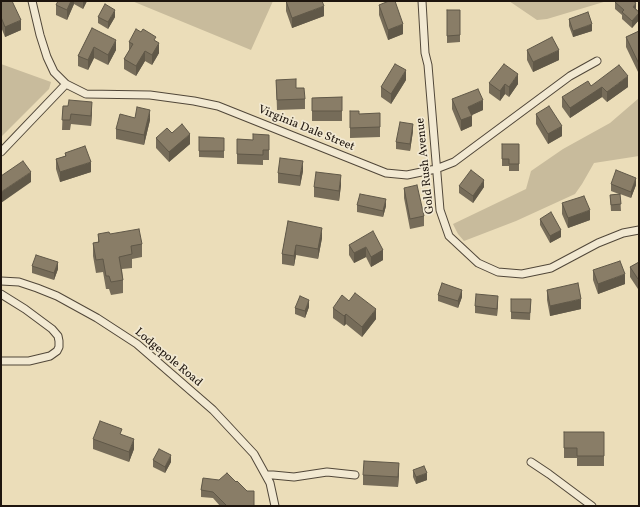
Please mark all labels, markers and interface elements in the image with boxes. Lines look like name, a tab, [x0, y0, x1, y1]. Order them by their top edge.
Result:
street label: Virginia Dale Street	[256, 103, 356, 155]
street label: Gold Rush Avenue	[414, 117, 438, 215]
street label: Lodgepole Road	[131, 326, 205, 390]

